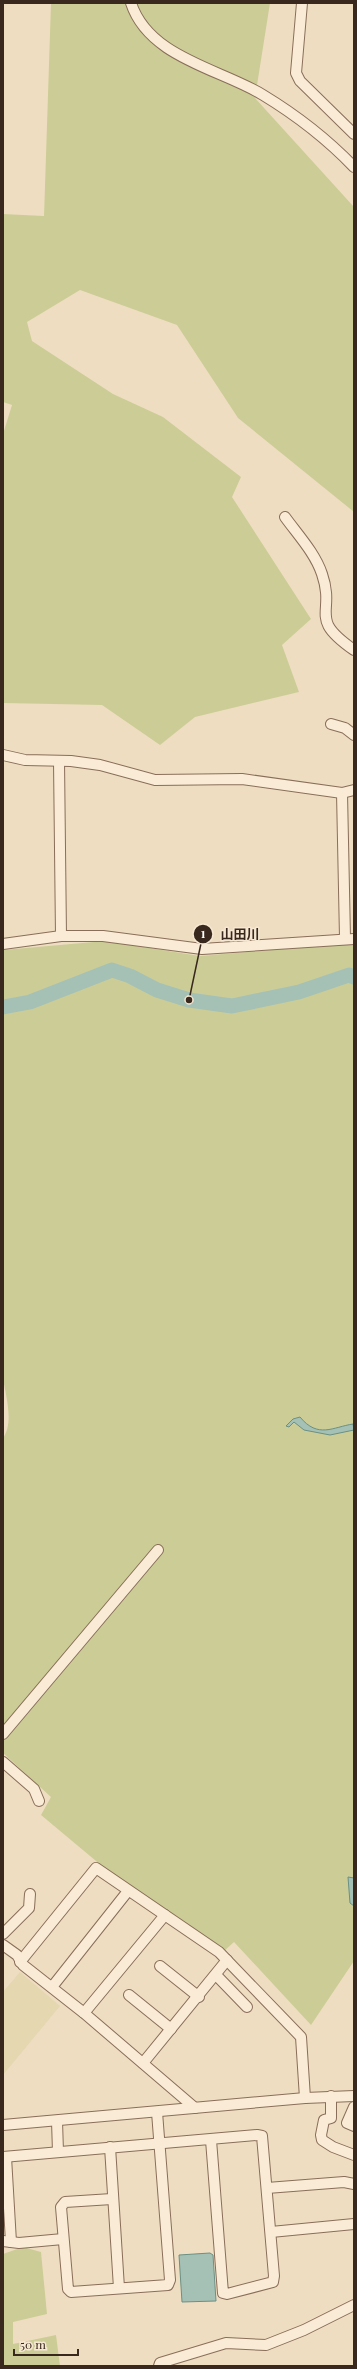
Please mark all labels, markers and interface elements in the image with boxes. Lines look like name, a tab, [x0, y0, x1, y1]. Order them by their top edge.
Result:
callout: 山田川	[193, 922, 268, 947]
text: 1	[201, 925, 206, 941]
text: 山田川	[220, 925, 260, 942]
scale bar	[14, 2331, 78, 2357]
text: 50 m	[20, 2336, 46, 2352]

